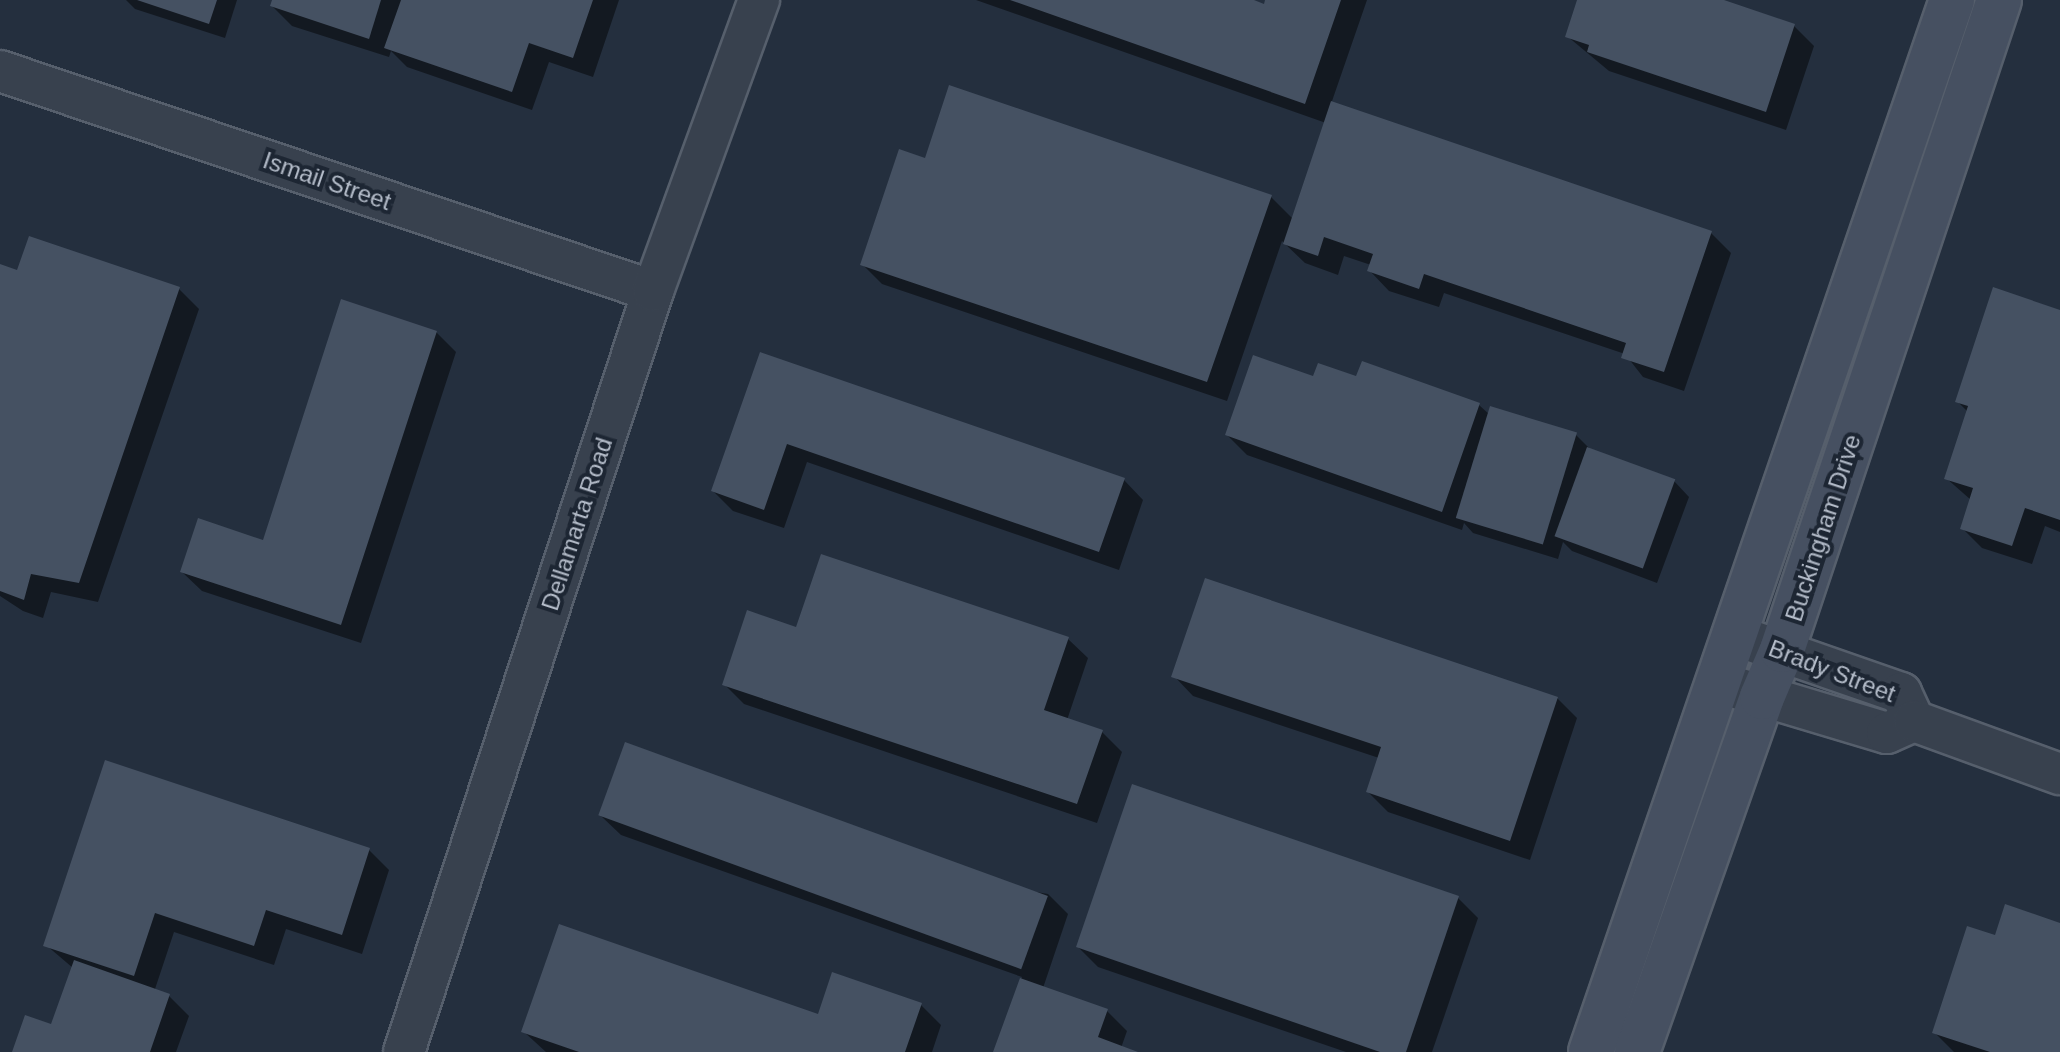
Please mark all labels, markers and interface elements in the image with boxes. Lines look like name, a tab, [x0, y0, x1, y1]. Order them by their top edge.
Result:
street label: Ismail Street	[259, 146, 395, 216]
street label: Buckingham Drive	[1779, 431, 1867, 625]
street label: Dellamarta Road	[535, 434, 619, 614]
street label: Brady Street	[1765, 634, 1899, 708]

